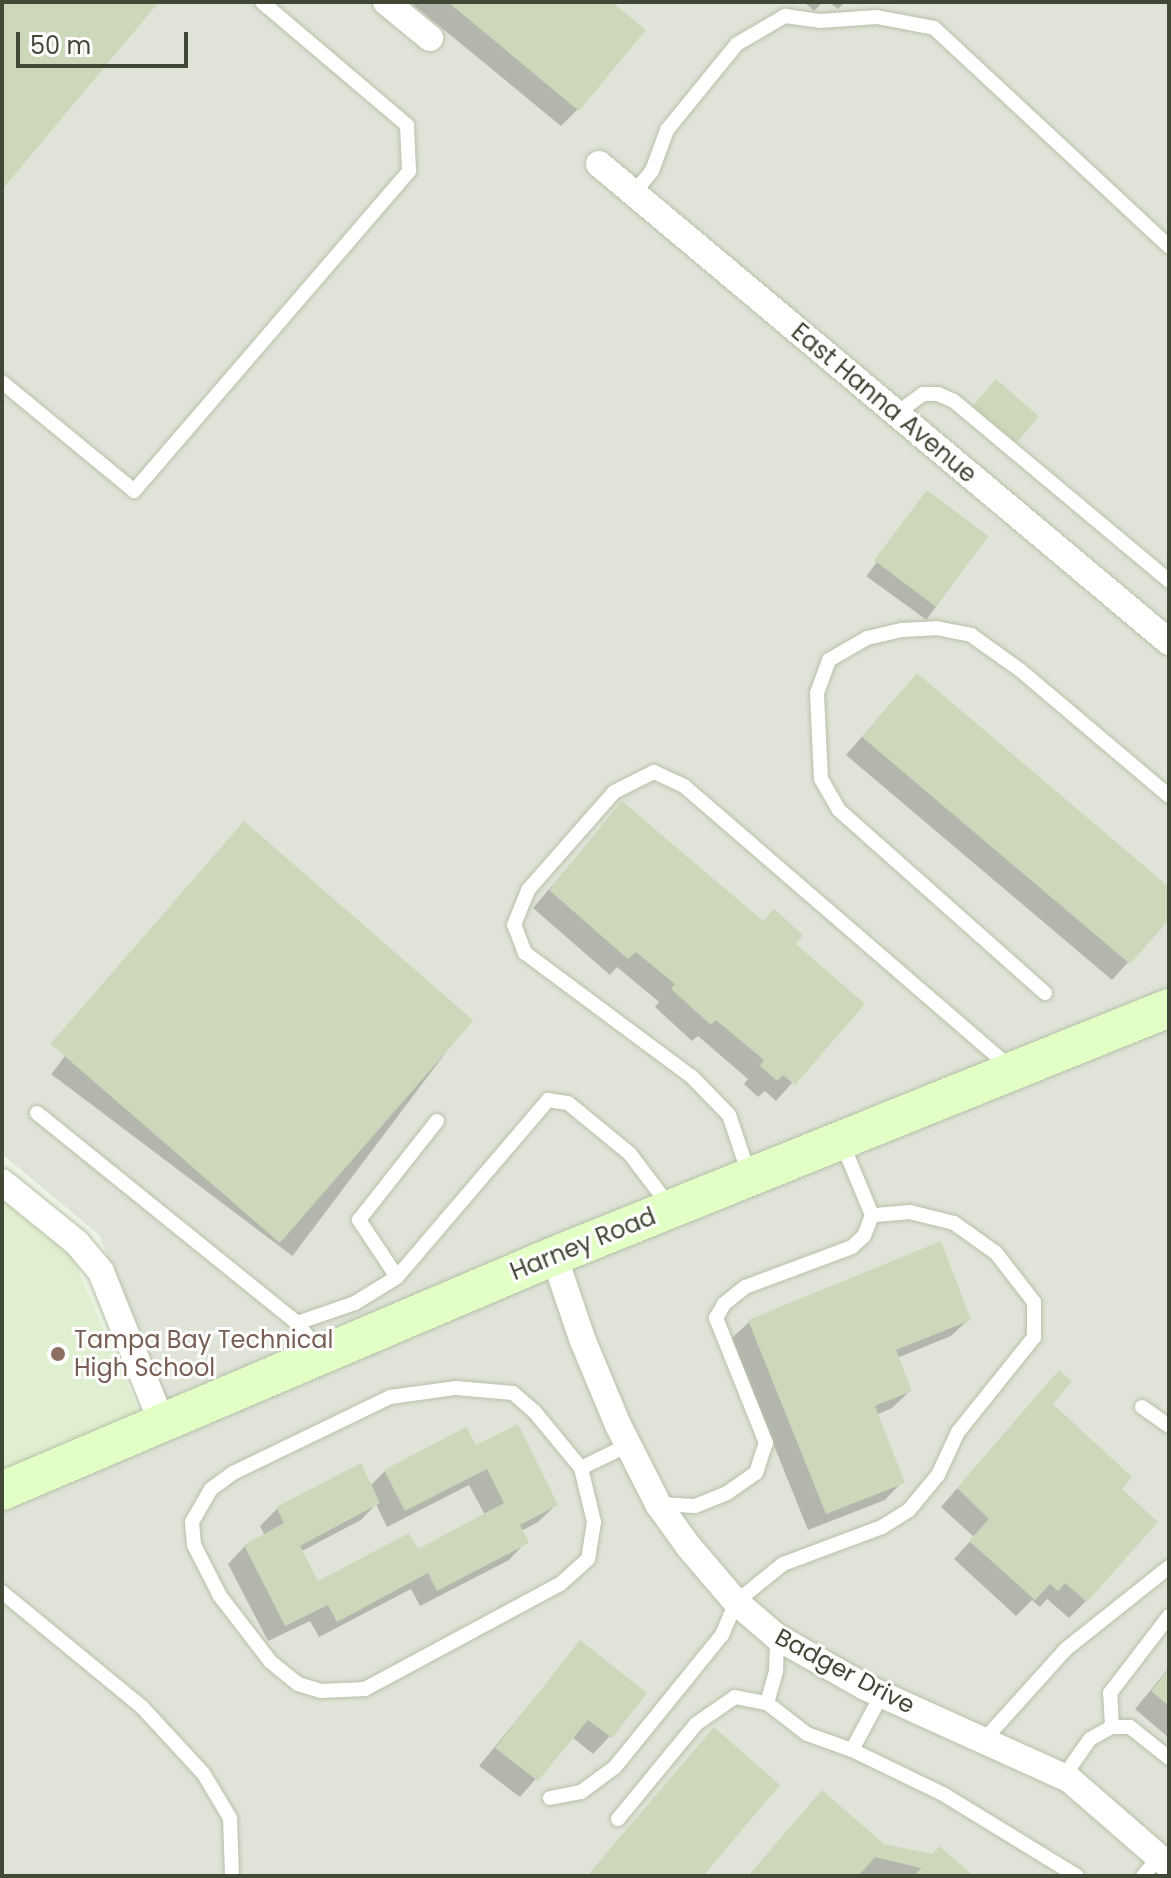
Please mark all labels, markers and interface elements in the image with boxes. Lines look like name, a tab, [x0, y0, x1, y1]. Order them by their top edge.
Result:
scale bar	[20, 16, 192, 66]
text: 50 m	[30, 29, 91, 62]
street label: East Hanna Avenue	[786, 317, 982, 489]
street label: Harney Road	[506, 1202, 660, 1286]
place label: Tampa Bay Technical High School	[74, 1326, 333, 1382]
marker: Tampa Bay Technical High School	[49, 1345, 67, 1363]
street label: Badger Drive	[770, 1622, 920, 1720]

